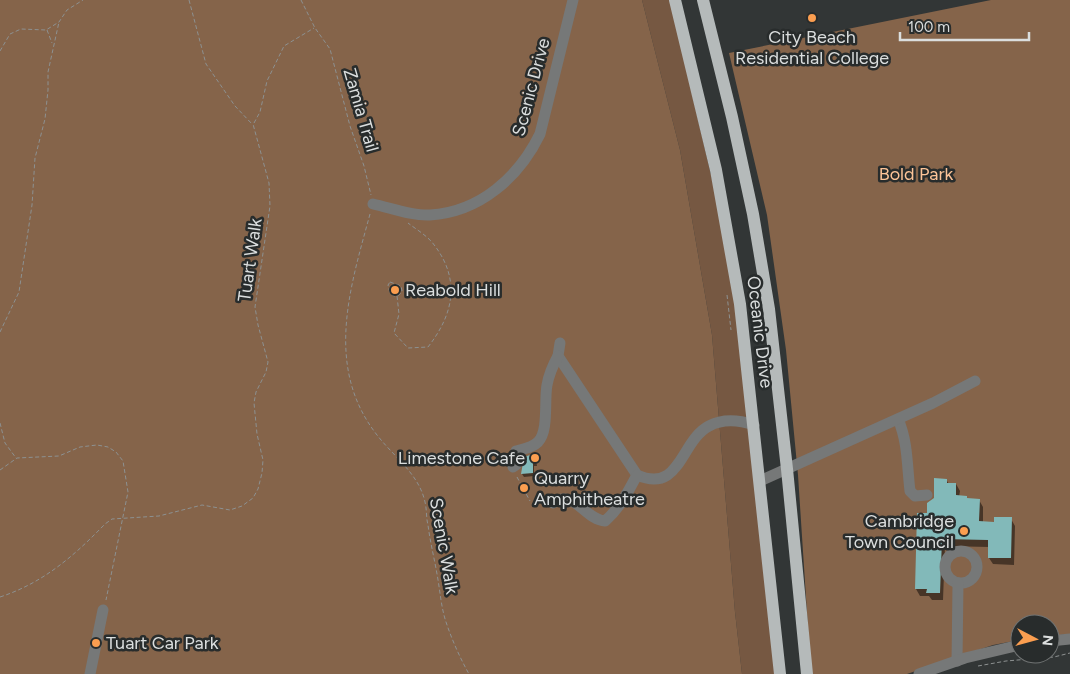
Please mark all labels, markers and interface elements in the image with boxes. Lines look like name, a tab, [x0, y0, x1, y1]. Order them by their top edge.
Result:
scale bar	[900, 10, 1029, 42]
marker: City Beach Residential College	[806, 12, 818, 24]
text: 100 m	[908, 18, 950, 36]
place label: City Beach Residential College	[735, 26, 889, 69]
street label: Scenic Drive	[507, 35, 555, 138]
street label: Zamia Trail	[339, 65, 383, 155]
park label: Bold Park	[879, 163, 954, 185]
street label: Tuart Walk	[233, 217, 267, 303]
street label: Oceanic Drive	[742, 275, 778, 389]
place label: Reabold Hill	[405, 279, 501, 301]
marker: Reabold Hill	[389, 284, 401, 296]
place label: Limestone Cafe	[398, 447, 525, 469]
marker: Limestone Cafe	[529, 452, 541, 464]
place label: Quarry Amphitheatre	[534, 467, 645, 510]
marker: Quarry Amphitheatre	[518, 482, 530, 494]
street label: Scenic Walk	[425, 496, 463, 596]
place label: Cambridge Town Council	[845, 510, 954, 553]
marker: Cambridge Town Council	[958, 525, 970, 537]
north arrow	[1010, 614, 1060, 664]
place label: Tuart Car Park	[106, 632, 219, 654]
text: N	[1038, 634, 1056, 647]
marker: Tuart Car Park	[90, 637, 102, 649]

